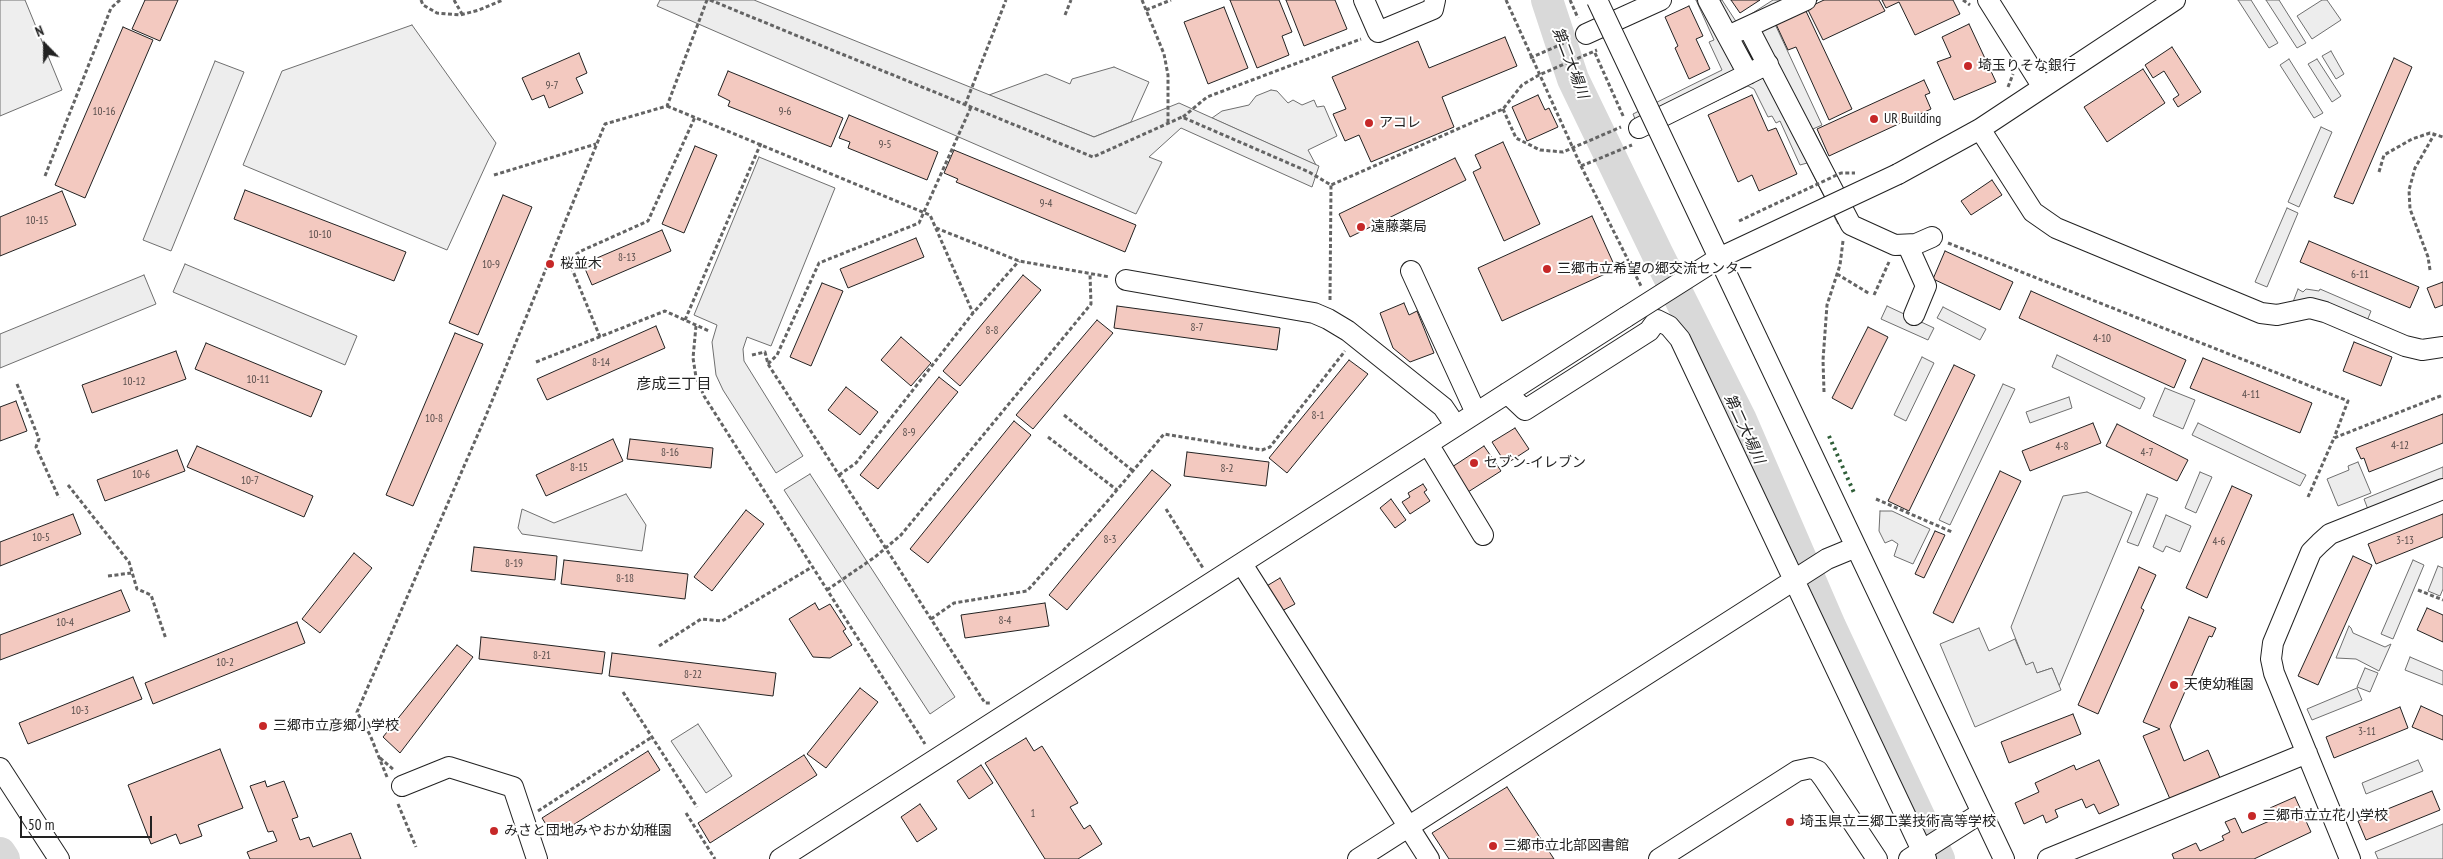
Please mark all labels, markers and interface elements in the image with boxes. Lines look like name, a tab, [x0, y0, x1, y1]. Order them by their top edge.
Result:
north arrow	[20, 20, 70, 70]
text: N	[33, 21, 46, 41]
water label: 第二大場川	[1548, 25, 1592, 101]
place label: 埼玉りそな銀行	[1978, 58, 2076, 74]
marker: 埼玉りそな銀行	[1962, 60, 1974, 72]
house number: 9-7	[545, 79, 559, 93]
house number: 10-16	[92, 105, 116, 119]
house number: 9-6	[778, 105, 792, 119]
place label: UR Building	[1884, 111, 1941, 127]
marker: UR Building	[1868, 113, 1880, 125]
place label: アコレ	[1379, 115, 1421, 131]
marker: アコレ	[1363, 117, 1375, 129]
house number: 9-5	[878, 138, 892, 152]
house number: 9-4	[1039, 197, 1053, 211]
house number: 10-15	[25, 214, 49, 228]
place label: 遠藤薬局	[1371, 219, 1427, 235]
marker: 遠藤薬局	[1355, 221, 1367, 233]
house number: 10-10	[308, 228, 332, 242]
house number: 8-13	[618, 251, 636, 265]
place label: 桜並木	[560, 256, 602, 272]
house number: 10-9	[482, 258, 500, 272]
marker: 桜並木	[544, 258, 556, 270]
place label: 三郷市立希望の郷交流センター	[1557, 261, 1753, 277]
marker: 三郷市立希望の郷交流センター	[1541, 263, 1553, 275]
house number: 6-11	[2351, 268, 2369, 282]
house number: 8-7	[1190, 321, 1204, 335]
house number: 8-8	[985, 324, 999, 338]
house number: 4-10	[2093, 332, 2111, 346]
house number: 8-14	[592, 356, 610, 370]
house number: 10-11	[246, 373, 270, 387]
house number: 10-12	[122, 375, 146, 389]
district label: 彦成三丁目	[637, 376, 711, 394]
house number: 4-11	[2242, 388, 2260, 402]
water label: 第二大場川	[1720, 391, 1768, 467]
house number: 8-1	[1311, 409, 1325, 423]
house number: 10-8	[425, 412, 443, 426]
house number: 8-9	[902, 426, 916, 440]
house number: 4-12	[2391, 439, 2409, 453]
house number: 4-8	[2055, 440, 2069, 454]
house number: 8-16	[661, 446, 679, 460]
house number: 4-7	[2140, 446, 2154, 460]
place label: セブン-イレブン	[1484, 455, 1586, 471]
marker: セブン-イレブン	[1468, 457, 1480, 469]
house number: 8-15	[570, 461, 588, 475]
house number: 8-2	[1220, 462, 1234, 476]
house number: 10-6	[132, 468, 150, 482]
house number: 10-7	[241, 474, 259, 488]
house number: 10-5	[32, 531, 50, 545]
house number: 8-3	[1103, 533, 1117, 547]
house number: 3-13	[2396, 534, 2414, 548]
house number: 4-6	[2212, 535, 2226, 549]
house number: 8-19	[505, 557, 523, 571]
house number: 8-18	[616, 572, 634, 586]
house number: 8-4	[998, 614, 1012, 628]
house number: 10-4	[56, 616, 74, 630]
house number: 8-21	[533, 649, 551, 663]
house number: 10-2	[216, 656, 234, 670]
house number: 8-22	[684, 668, 702, 682]
place label: 天使幼稚園	[2184, 677, 2254, 693]
marker: 天使幼稚園	[2168, 679, 2180, 691]
house number: 10-3	[71, 704, 89, 718]
place label: 三郷市立彦郷小学校	[273, 718, 399, 734]
marker: 三郷市立彦郷小学校	[257, 720, 269, 732]
house number: 3-11	[2358, 725, 2376, 739]
scale bar	[22, 806, 155, 838]
house number: 1	[1031, 807, 1035, 821]
place label: 三郷市立立花小学校	[2262, 808, 2388, 824]
marker: 三郷市立立花小学校	[2246, 810, 2258, 822]
place label: 埼玉県立三郷工業技術高等学校	[1800, 814, 1996, 830]
text: 50 m	[28, 815, 54, 834]
marker: 埼玉県立三郷工業技術高等学校	[1784, 816, 1796, 828]
place label: みさと団地みやおか幼稚園	[504, 823, 672, 839]
marker: みさと団地みやおか幼稚園	[488, 825, 500, 837]
place label: 三郷市立北部図書館	[1503, 838, 1629, 854]
marker: 三郷市立北部図書館	[1487, 840, 1499, 852]

